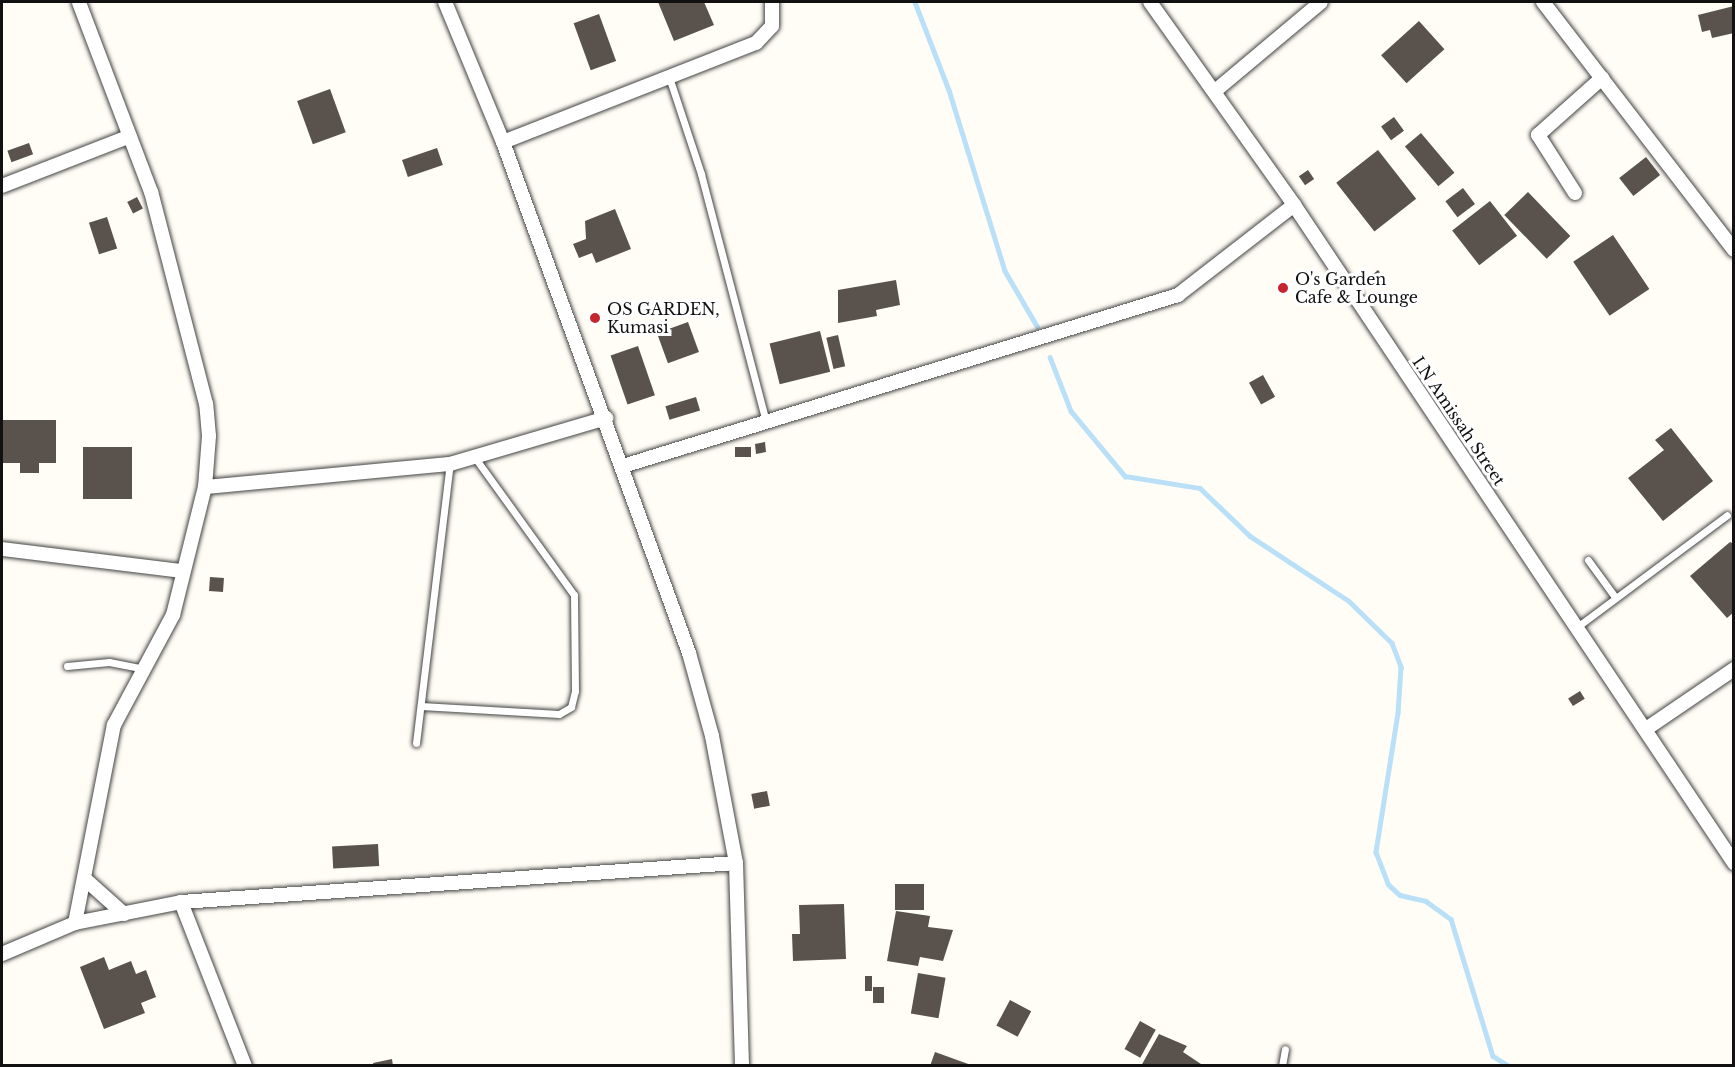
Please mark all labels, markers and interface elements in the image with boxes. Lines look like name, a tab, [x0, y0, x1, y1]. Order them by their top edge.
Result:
place label: O's Garden Cafe & Lounge	[1295, 269, 1418, 307]
marker: O's Garden Cafe & Lounge	[1276, 281, 1290, 295]
place label: OS GARDEN, Kumasi	[607, 299, 720, 337]
marker: OS GARDEN, Kumasi	[588, 311, 602, 325]
street label: I.N Amissah Street	[1409, 353, 1509, 489]

